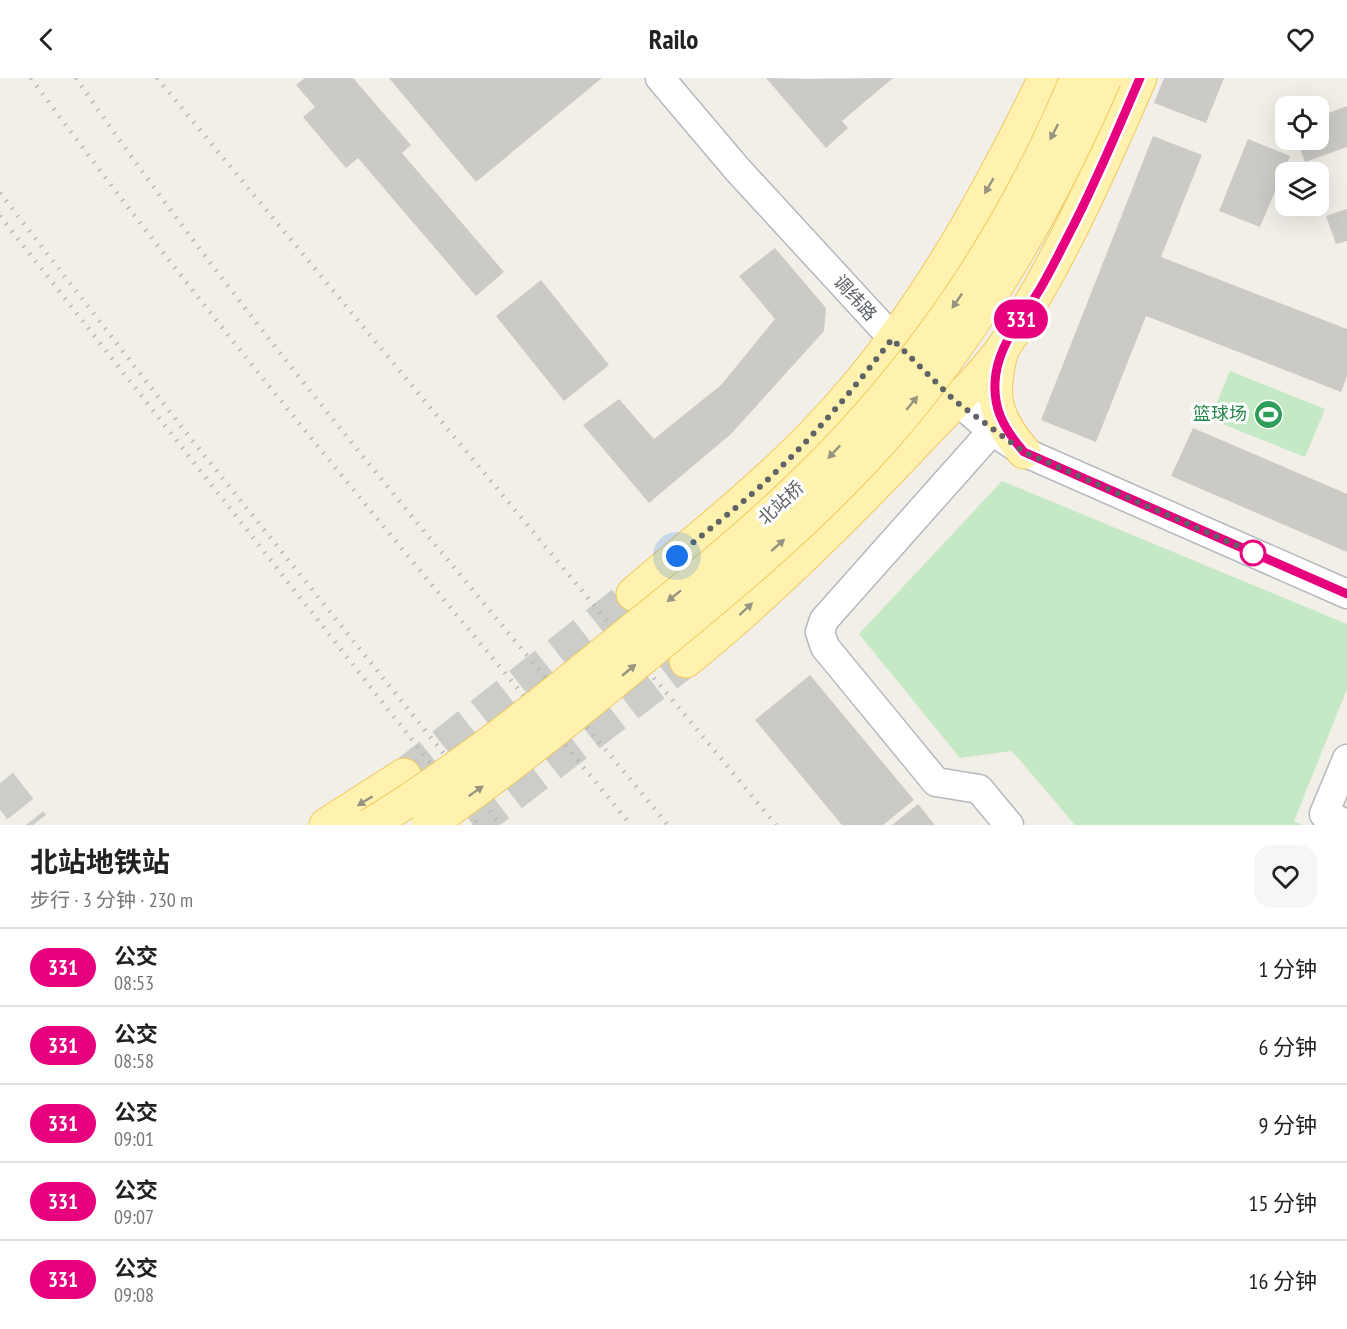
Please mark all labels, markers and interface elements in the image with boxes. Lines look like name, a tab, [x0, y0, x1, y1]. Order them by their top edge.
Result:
text: Railo	[649, 22, 698, 56]
icon: back	[30, 23, 63, 56]
icon: heart	[1284, 23, 1317, 56]
map controls	[1275, 96, 1329, 216]
button: locate	[1275, 96, 1329, 150]
one-way arrow	[1049, 123, 1058, 140]
button: layers	[1275, 162, 1329, 216]
one-way arrow	[984, 178, 995, 194]
street label: 调纬路	[829, 270, 882, 325]
one-way arrow	[952, 293, 963, 309]
line badge: 331	[986, 300, 1056, 338]
text: 331	[1006, 306, 1036, 333]
one-way arrow	[905, 396, 917, 411]
sports icon: 篮球场	[1252, 398, 1284, 430]
place label: 篮球场	[1193, 402, 1247, 425]
one-way arrow	[827, 444, 841, 459]
street label: 北站桥	[753, 476, 808, 529]
one-way arrow	[770, 539, 785, 552]
unlabelled marker	[1240, 540, 1266, 566]
your location	[662, 541, 692, 571]
one-way arrow	[666, 590, 682, 603]
one-way arrow	[739, 603, 753, 617]
one-way arrow	[621, 664, 636, 677]
one-way arrow	[467, 785, 483, 797]
one-way arrow	[357, 795, 373, 806]
text: 北站地铁站	[30, 843, 170, 880]
button: heart	[1254, 845, 1317, 908]
text: 步行 · 3 分钟 · 230 m	[30, 887, 193, 913]
text: 公交	[114, 942, 158, 970]
text: 331	[48, 954, 78, 981]
text: 1 分钟	[1258, 955, 1317, 983]
text: 08:53	[114, 970, 154, 996]
text: 公交	[114, 1020, 158, 1048]
text: 331	[48, 1032, 78, 1059]
text: 6 分钟	[1258, 1033, 1317, 1061]
text: 08:58	[114, 1048, 154, 1074]
text: 公交	[114, 1098, 158, 1126]
text: 331	[48, 1110, 78, 1137]
text: 9 分钟	[1258, 1111, 1317, 1139]
text: 09:01	[114, 1126, 154, 1152]
text: 公交	[114, 1176, 158, 1204]
text: 331	[48, 1188, 78, 1215]
text: 15 分钟	[1249, 1189, 1317, 1217]
text: 09:07	[114, 1204, 154, 1230]
text: 公交	[114, 1254, 158, 1282]
text: 331	[48, 1266, 78, 1293]
text: 16 分钟	[1249, 1267, 1317, 1295]
text: 09:08	[114, 1282, 154, 1308]

